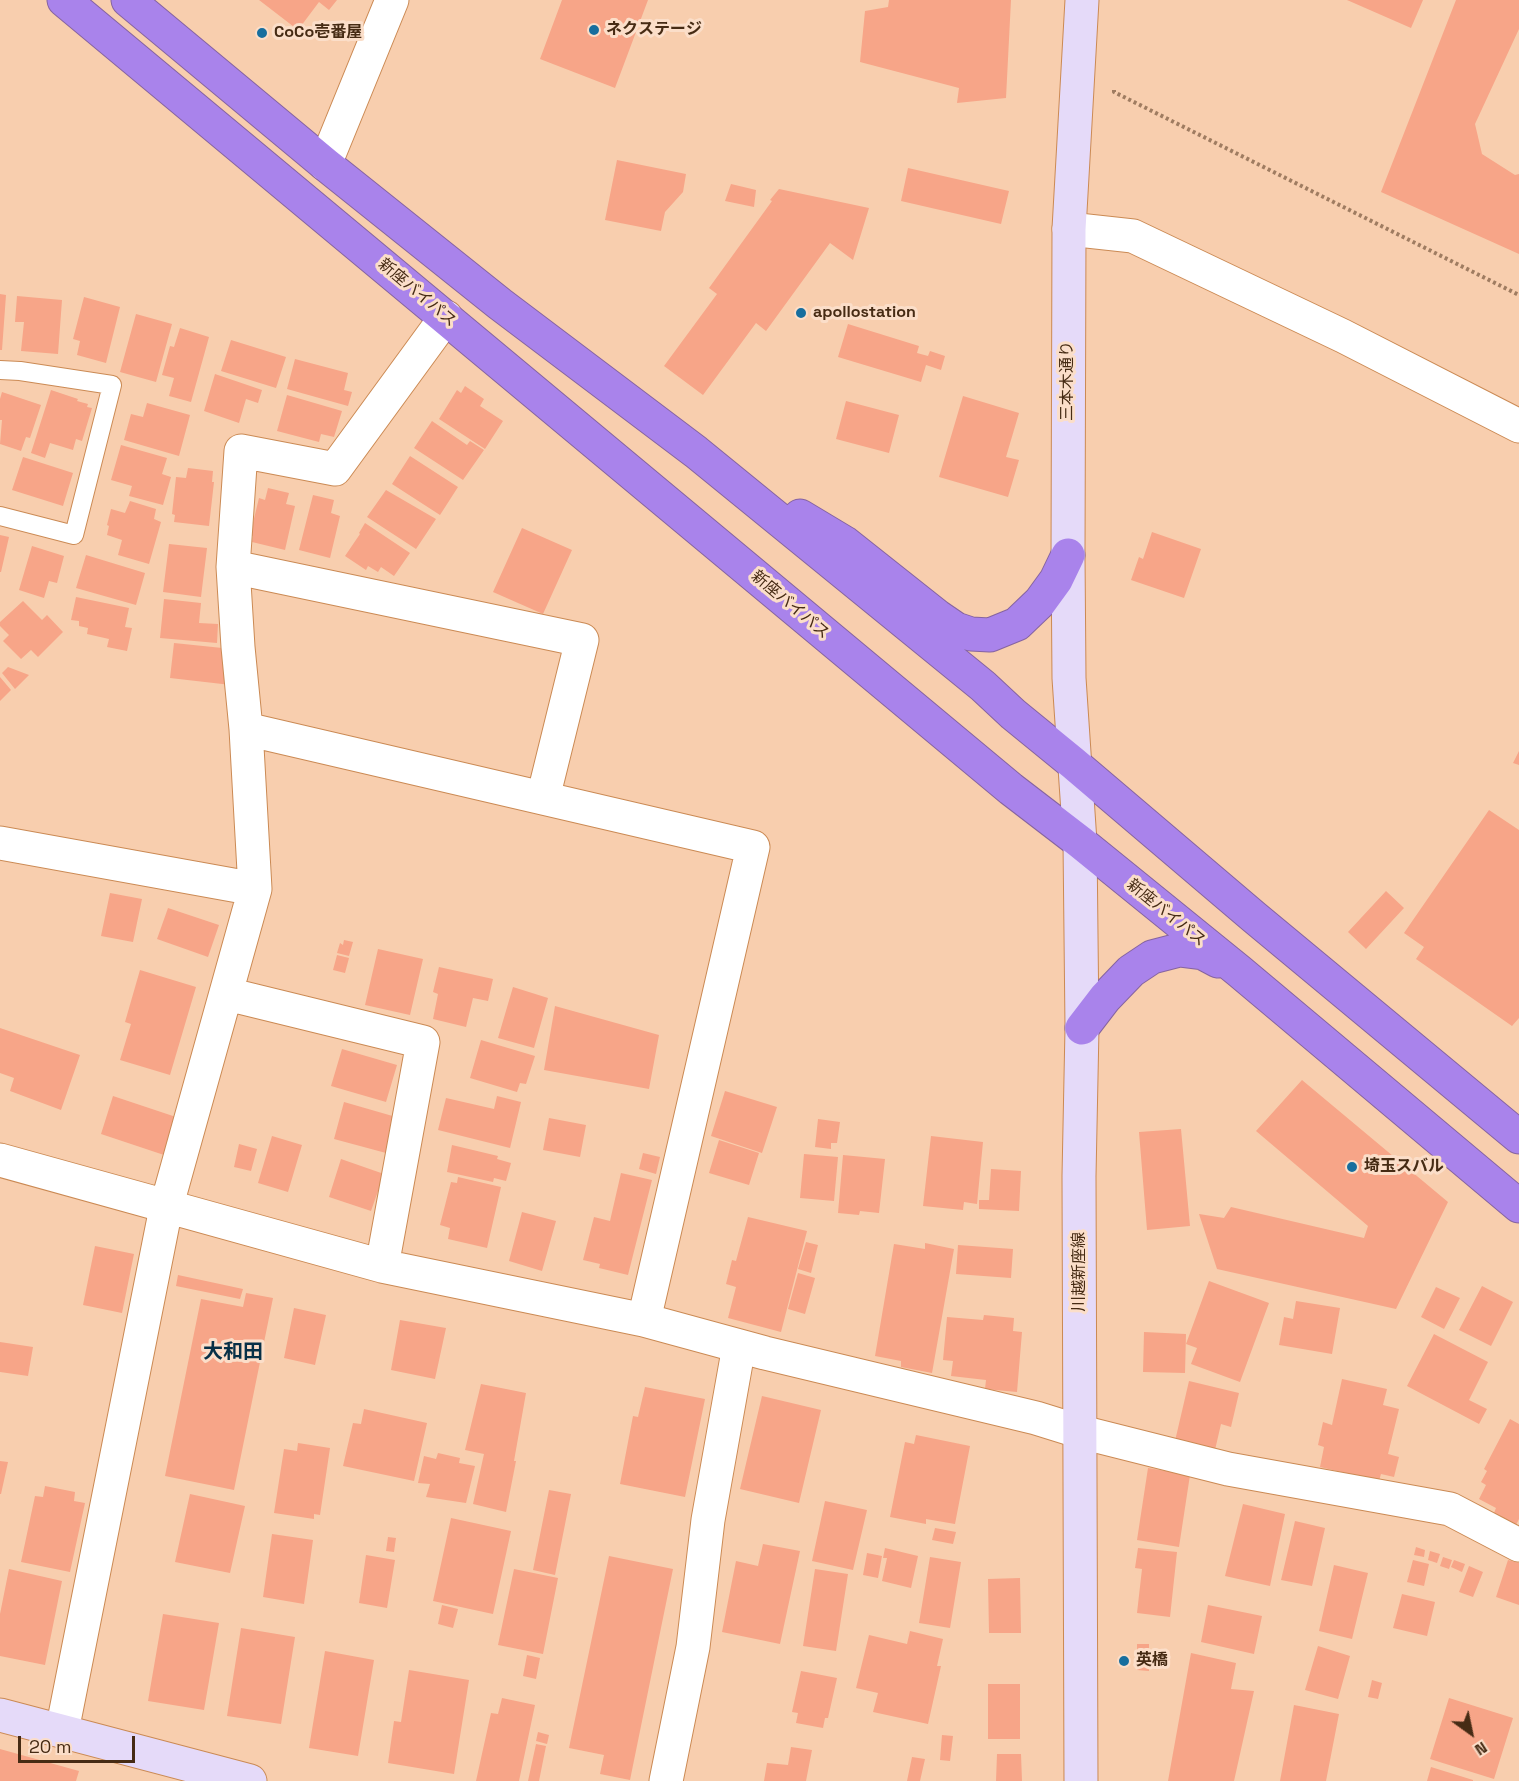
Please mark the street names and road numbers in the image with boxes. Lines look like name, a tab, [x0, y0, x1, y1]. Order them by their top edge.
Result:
street label: 新座バイパス	[374, 255, 460, 331]
street label: 三本木通り	[1058, 341, 1078, 421]
street label: 新座バイパス	[747, 567, 833, 643]
street label: 新座バイパス	[1123, 875, 1209, 951]
street label: 川越新座線	[1070, 1232, 1090, 1312]

